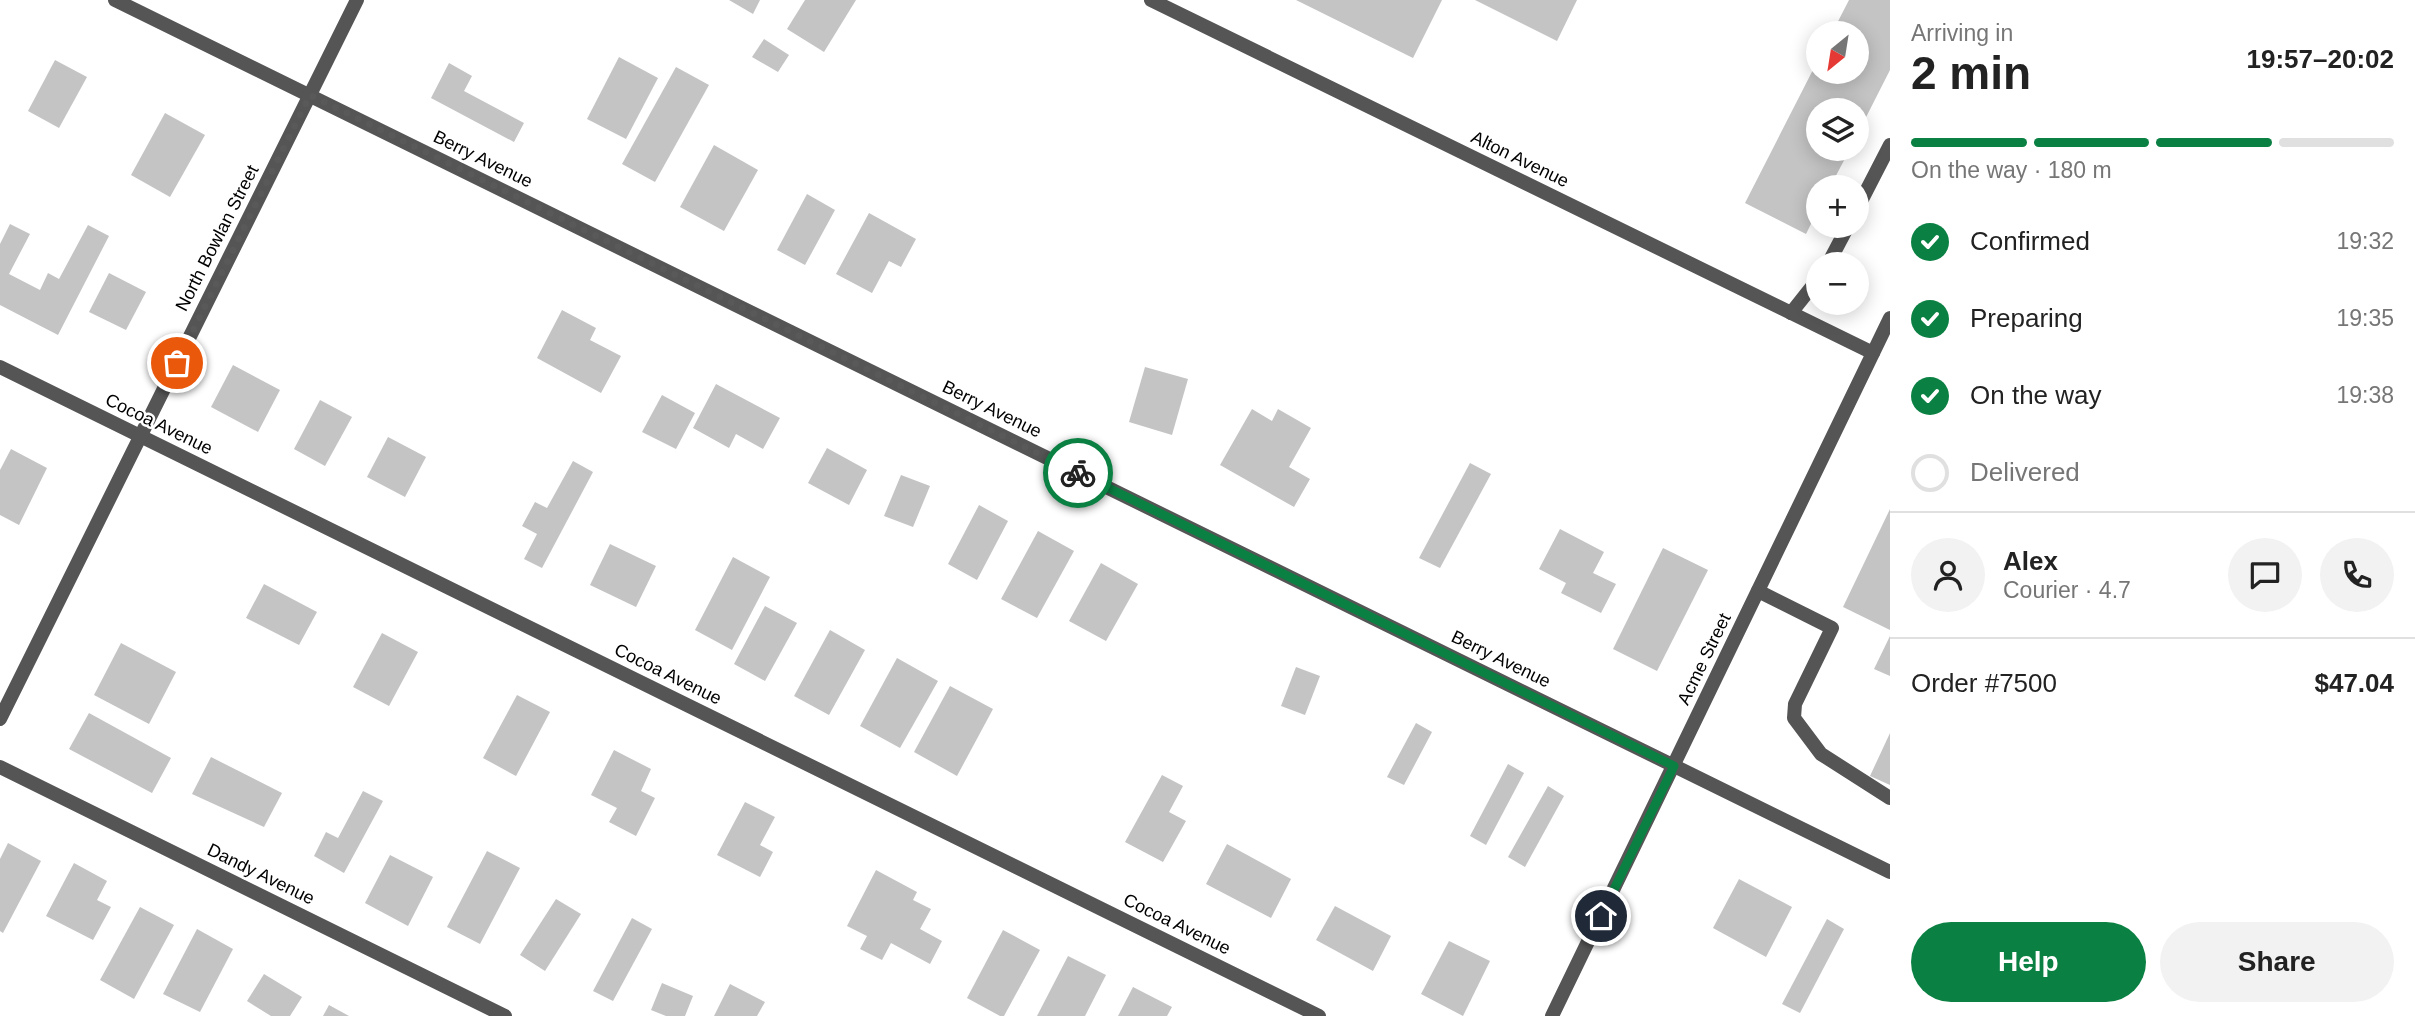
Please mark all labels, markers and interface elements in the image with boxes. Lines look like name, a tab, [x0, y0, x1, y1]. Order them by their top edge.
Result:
text: Arriving in	[1911, 20, 2013, 46]
north arrow	[1806, 21, 1869, 84]
map controls	[1806, 21, 1869, 315]
text: 19:57–20:02	[2247, 44, 2394, 74]
text: 2 min	[1911, 47, 2031, 99]
button: layers	[1806, 98, 1869, 161]
street label: Berry Avenue	[430, 126, 536, 192]
street label: Alton Avenue	[1468, 127, 1572, 191]
text: On the way · 180 m	[1911, 157, 2112, 183]
street label: North Bowlan Street	[172, 162, 262, 314]
button: +	[1806, 175, 1869, 238]
icon: check	[1911, 223, 1949, 261]
text: Confirmed	[1970, 226, 2090, 256]
text: 19:32	[2336, 228, 2394, 254]
button: −	[1806, 252, 1869, 315]
icon: check	[1911, 300, 1949, 338]
text: Preparing	[1970, 303, 2083, 333]
text: 19:35	[2336, 305, 2394, 331]
pin	[147, 333, 207, 393]
icon: bag	[158, 344, 196, 382]
street label: Berry Avenue	[939, 376, 1045, 442]
icon: check	[1911, 377, 1949, 415]
text: On the way	[1970, 380, 2102, 410]
text: 19:38	[2336, 382, 2394, 408]
street label: Cocoa Avenue	[102, 389, 216, 459]
courier	[1043, 438, 1113, 508]
icon: bike	[1059, 454, 1097, 492]
text: Delivered	[1970, 457, 2080, 487]
button: person	[1911, 538, 1985, 612]
button: chat	[2228, 538, 2302, 612]
button: phone	[2320, 538, 2394, 612]
text: Alex	[2003, 546, 2058, 576]
text: Courier · 4.7	[2003, 577, 2131, 603]
street label: Acme Street	[1673, 610, 1735, 708]
street label: Berry Avenue	[1448, 626, 1554, 692]
street label: Cocoa Avenue	[611, 639, 725, 709]
text: Order #7500	[1911, 668, 2057, 698]
text: $47.04	[2314, 668, 2394, 698]
street label: Dandy Avenue	[204, 839, 318, 909]
pin	[1571, 886, 1631, 946]
street label: Cocoa Avenue	[1120, 889, 1234, 959]
icon: home	[1582, 897, 1620, 935]
button: Help	[1911, 922, 2146, 1002]
button: Share	[2160, 922, 2394, 1002]

